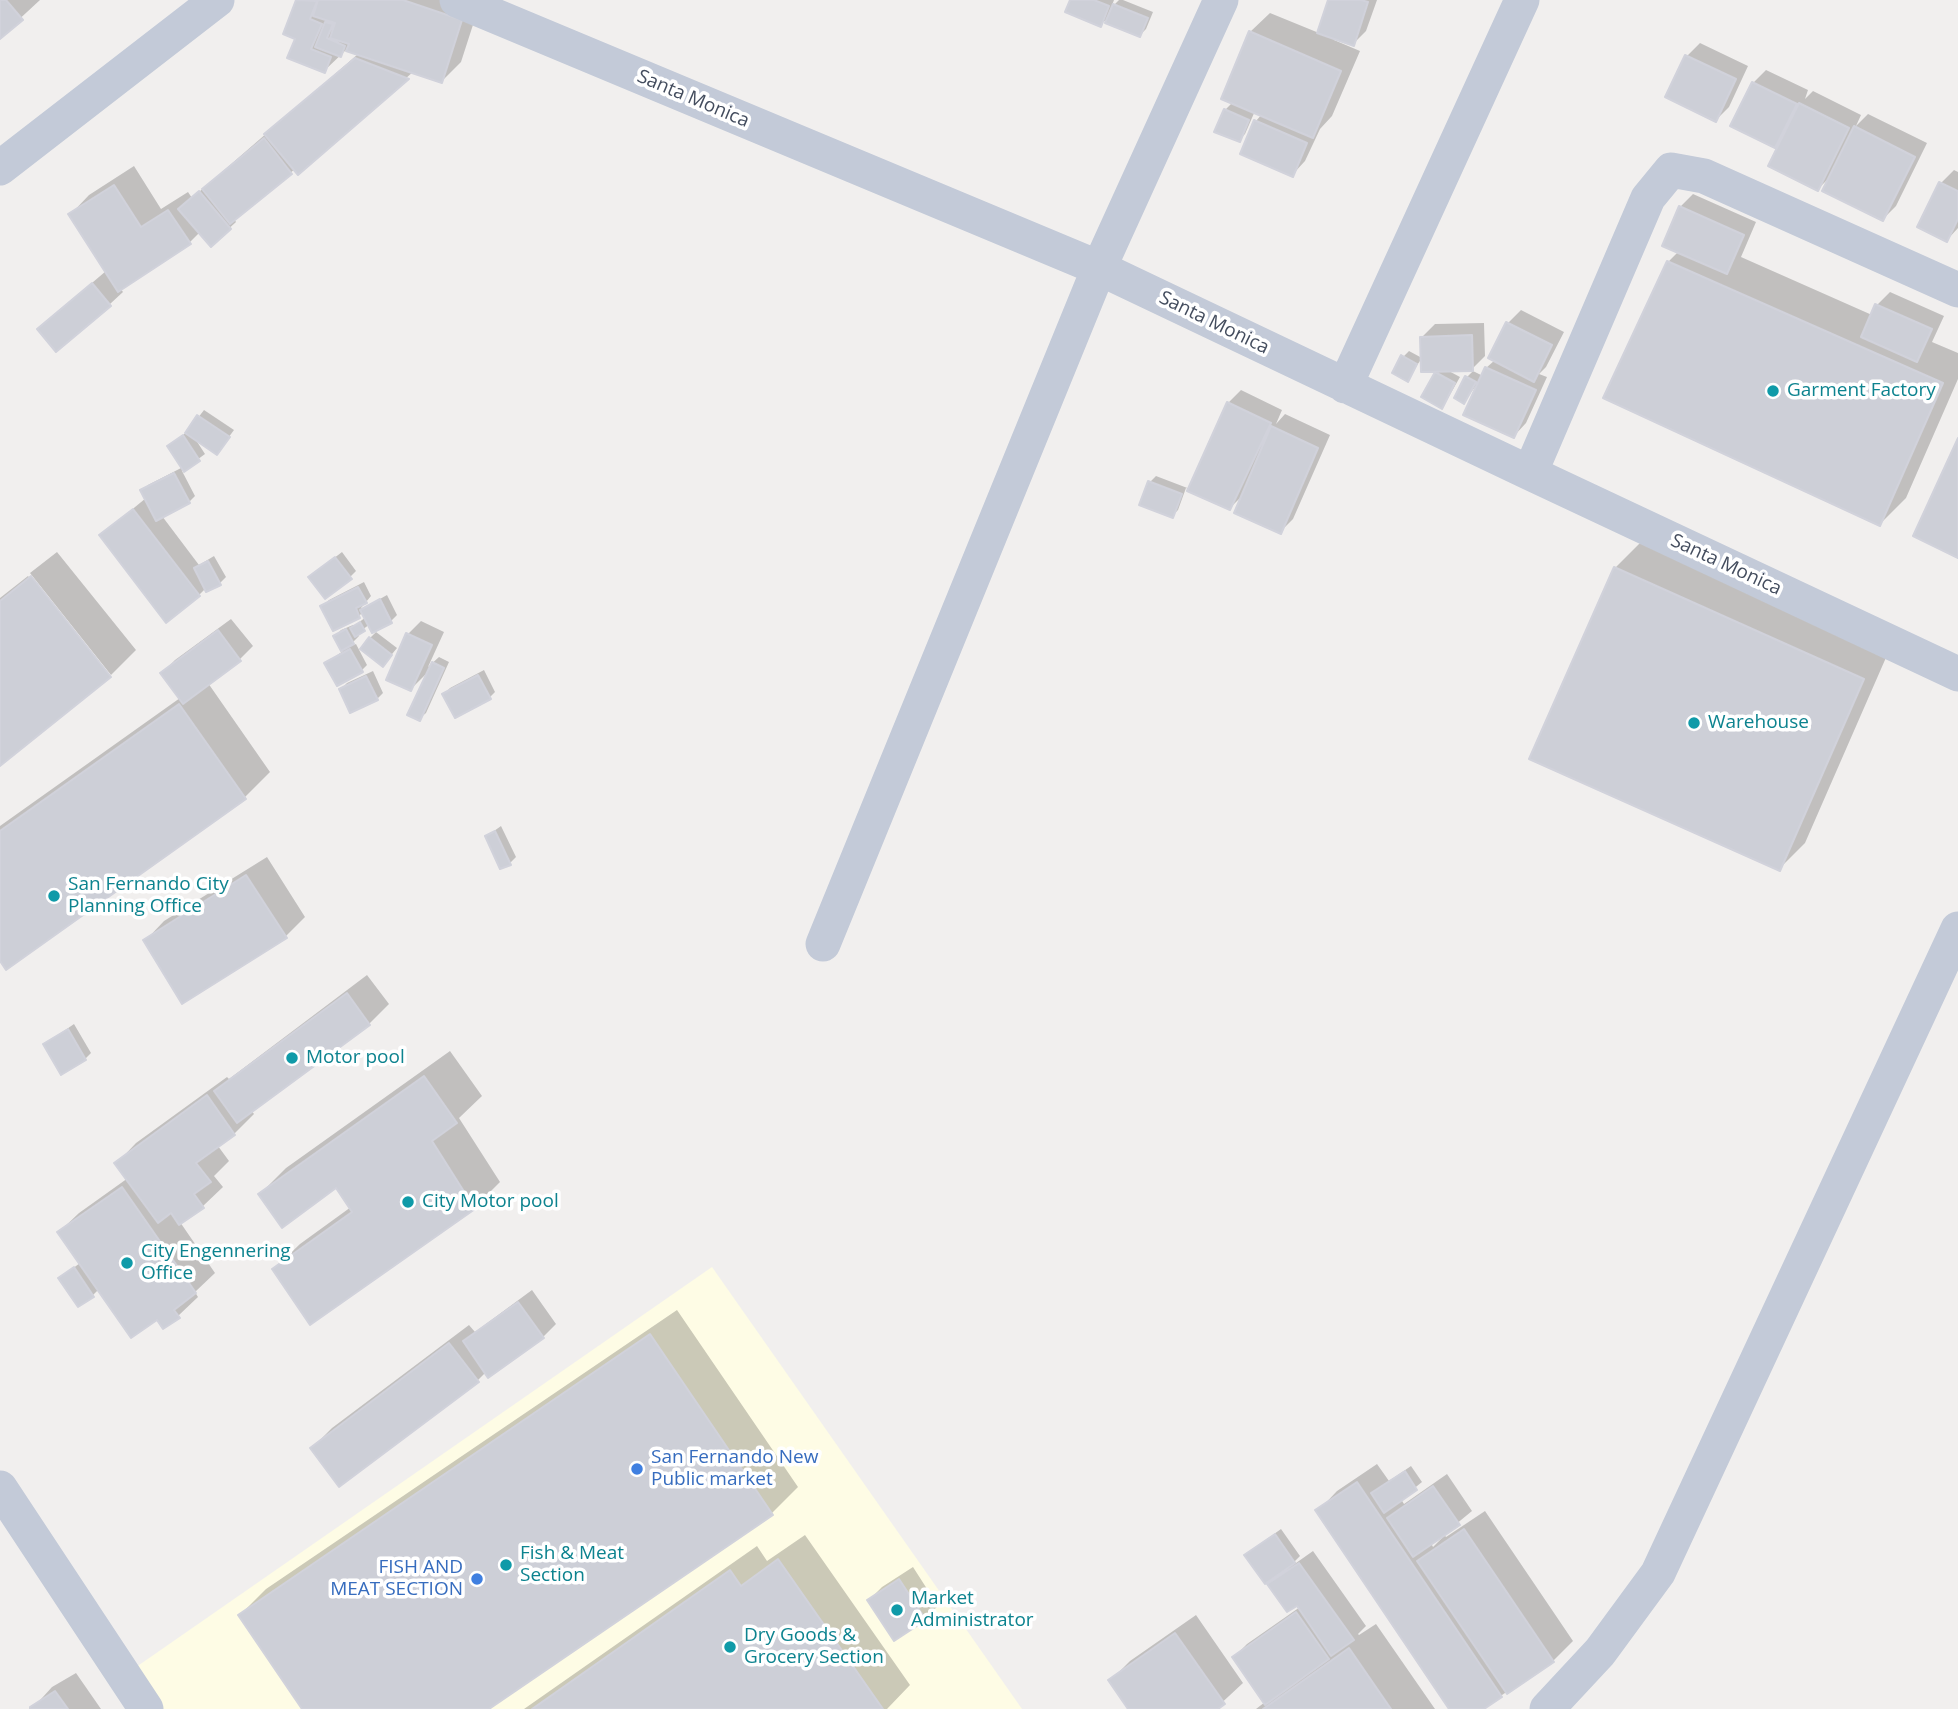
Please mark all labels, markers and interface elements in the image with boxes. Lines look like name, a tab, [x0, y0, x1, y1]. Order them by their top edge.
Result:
street label: Santa Monica	[634, 65, 752, 133]
street label: Santa Monica	[1155, 287, 1273, 359]
place label: Garment Factory	[1787, 380, 1936, 402]
marker: Garment Factory	[1765, 383, 1781, 399]
street label: Santa Monica	[1667, 529, 1785, 601]
place label: Warehouse	[1708, 712, 1809, 734]
marker: Warehouse	[1686, 715, 1702, 731]
place label: San Fernando City Planning Office	[68, 874, 229, 918]
marker: San Fernando City Planning Office	[46, 888, 62, 904]
place label: Motor pool	[306, 1047, 405, 1069]
marker: Motor pool	[284, 1050, 300, 1066]
place label: City Motor pool	[422, 1191, 559, 1213]
marker: City Motor pool	[400, 1194, 416, 1210]
place label: City Engennering Office	[141, 1241, 291, 1285]
marker: City Engennering Office	[119, 1255, 135, 1271]
place label: San Fernando New Public market	[651, 1447, 818, 1491]
marker: San Fernando New Public market	[629, 1461, 645, 1477]
place label: Fish & Meat Section	[520, 1543, 624, 1587]
place label: FISH AND MEAT SECTION	[330, 1557, 463, 1601]
marker: Fish & Meat Section	[498, 1557, 514, 1573]
marker: FISH AND MEAT SECTION	[469, 1571, 485, 1587]
place label: Market Administrator	[911, 1588, 1034, 1632]
marker: Market Administrator	[889, 1602, 905, 1618]
place label: Dry Goods & Grocery Section	[744, 1625, 884, 1669]
marker: Dry Goods & Grocery Section	[722, 1639, 738, 1655]

